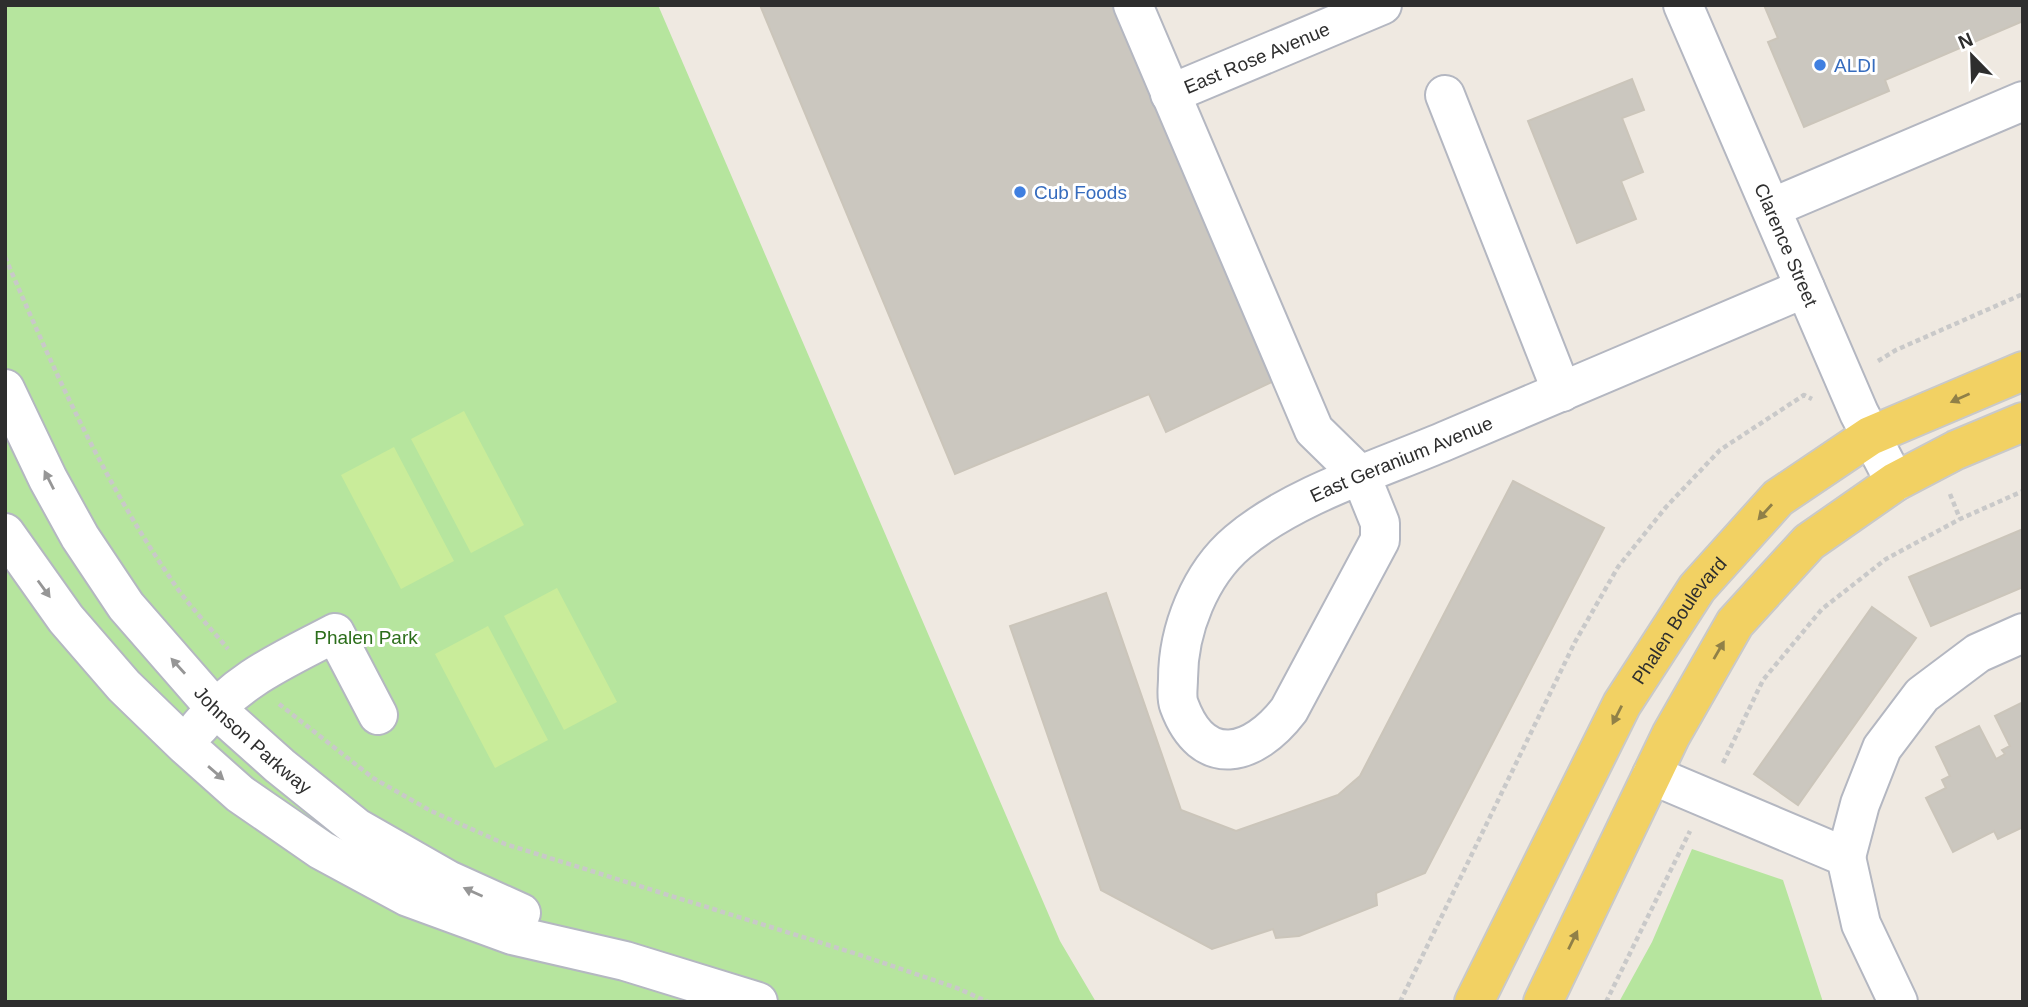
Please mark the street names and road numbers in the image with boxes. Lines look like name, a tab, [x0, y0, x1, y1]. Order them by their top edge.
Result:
street label: East Rose Avenue	[1181, 18, 1333, 98]
street label: Clarence Street	[1750, 180, 1822, 310]
street label: East Geranium Avenue	[1307, 412, 1496, 507]
street label: Phalen Boulevard	[1628, 553, 1731, 688]
street label: Johnson Parkway	[190, 682, 316, 798]

